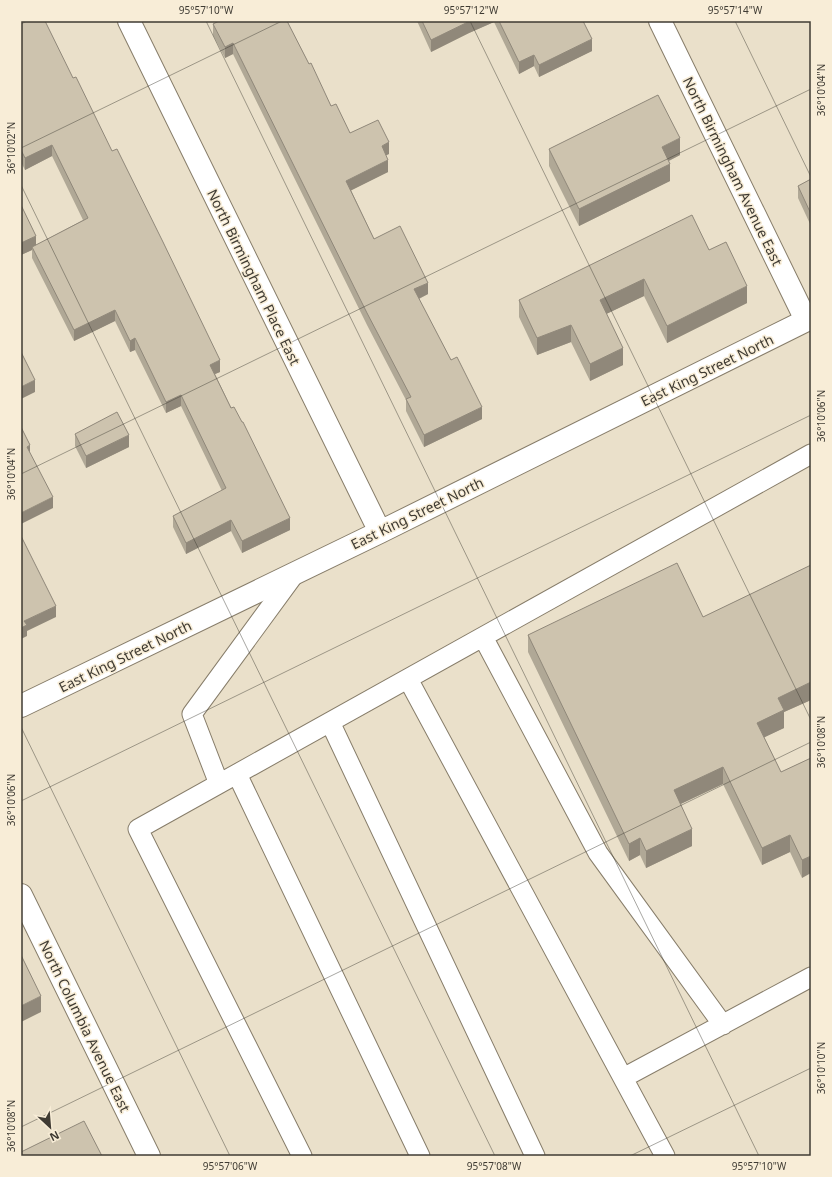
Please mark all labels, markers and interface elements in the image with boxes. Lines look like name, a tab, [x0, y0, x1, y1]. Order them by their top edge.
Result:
text: 95°57'10"W	[179, 3, 234, 17]
text: 95°57'12"W	[444, 3, 499, 17]
text: 95°57'14"W	[708, 3, 763, 17]
text: 36°10'04"N	[814, 64, 828, 116]
street label: North Birmingham Avenue East	[679, 73, 787, 269]
text: 36°10'02"N	[4, 122, 18, 174]
street label: North Birmingham Place East	[203, 186, 305, 368]
street label: East King Street North	[637, 330, 777, 410]
text: 36°10'06"N	[814, 390, 828, 442]
text: 36°10'04"N	[4, 448, 18, 500]
street label: East King Street North	[347, 473, 487, 553]
street label: East King Street North	[55, 616, 195, 696]
text: 36°10'08"N	[814, 716, 828, 768]
text: 36°10'06"N	[4, 774, 18, 826]
street label: North Columbia Avenue East	[35, 937, 135, 1115]
text: 36°10'10"N	[814, 1042, 828, 1094]
text: 36°10'08"N	[4, 1100, 18, 1152]
north arrow	[30, 1107, 70, 1147]
text: N	[47, 1128, 62, 1145]
text: 95°57'06"W	[203, 1159, 258, 1173]
text: 95°57'08"W	[467, 1159, 522, 1173]
text: 95°57'10"W	[732, 1159, 787, 1173]

